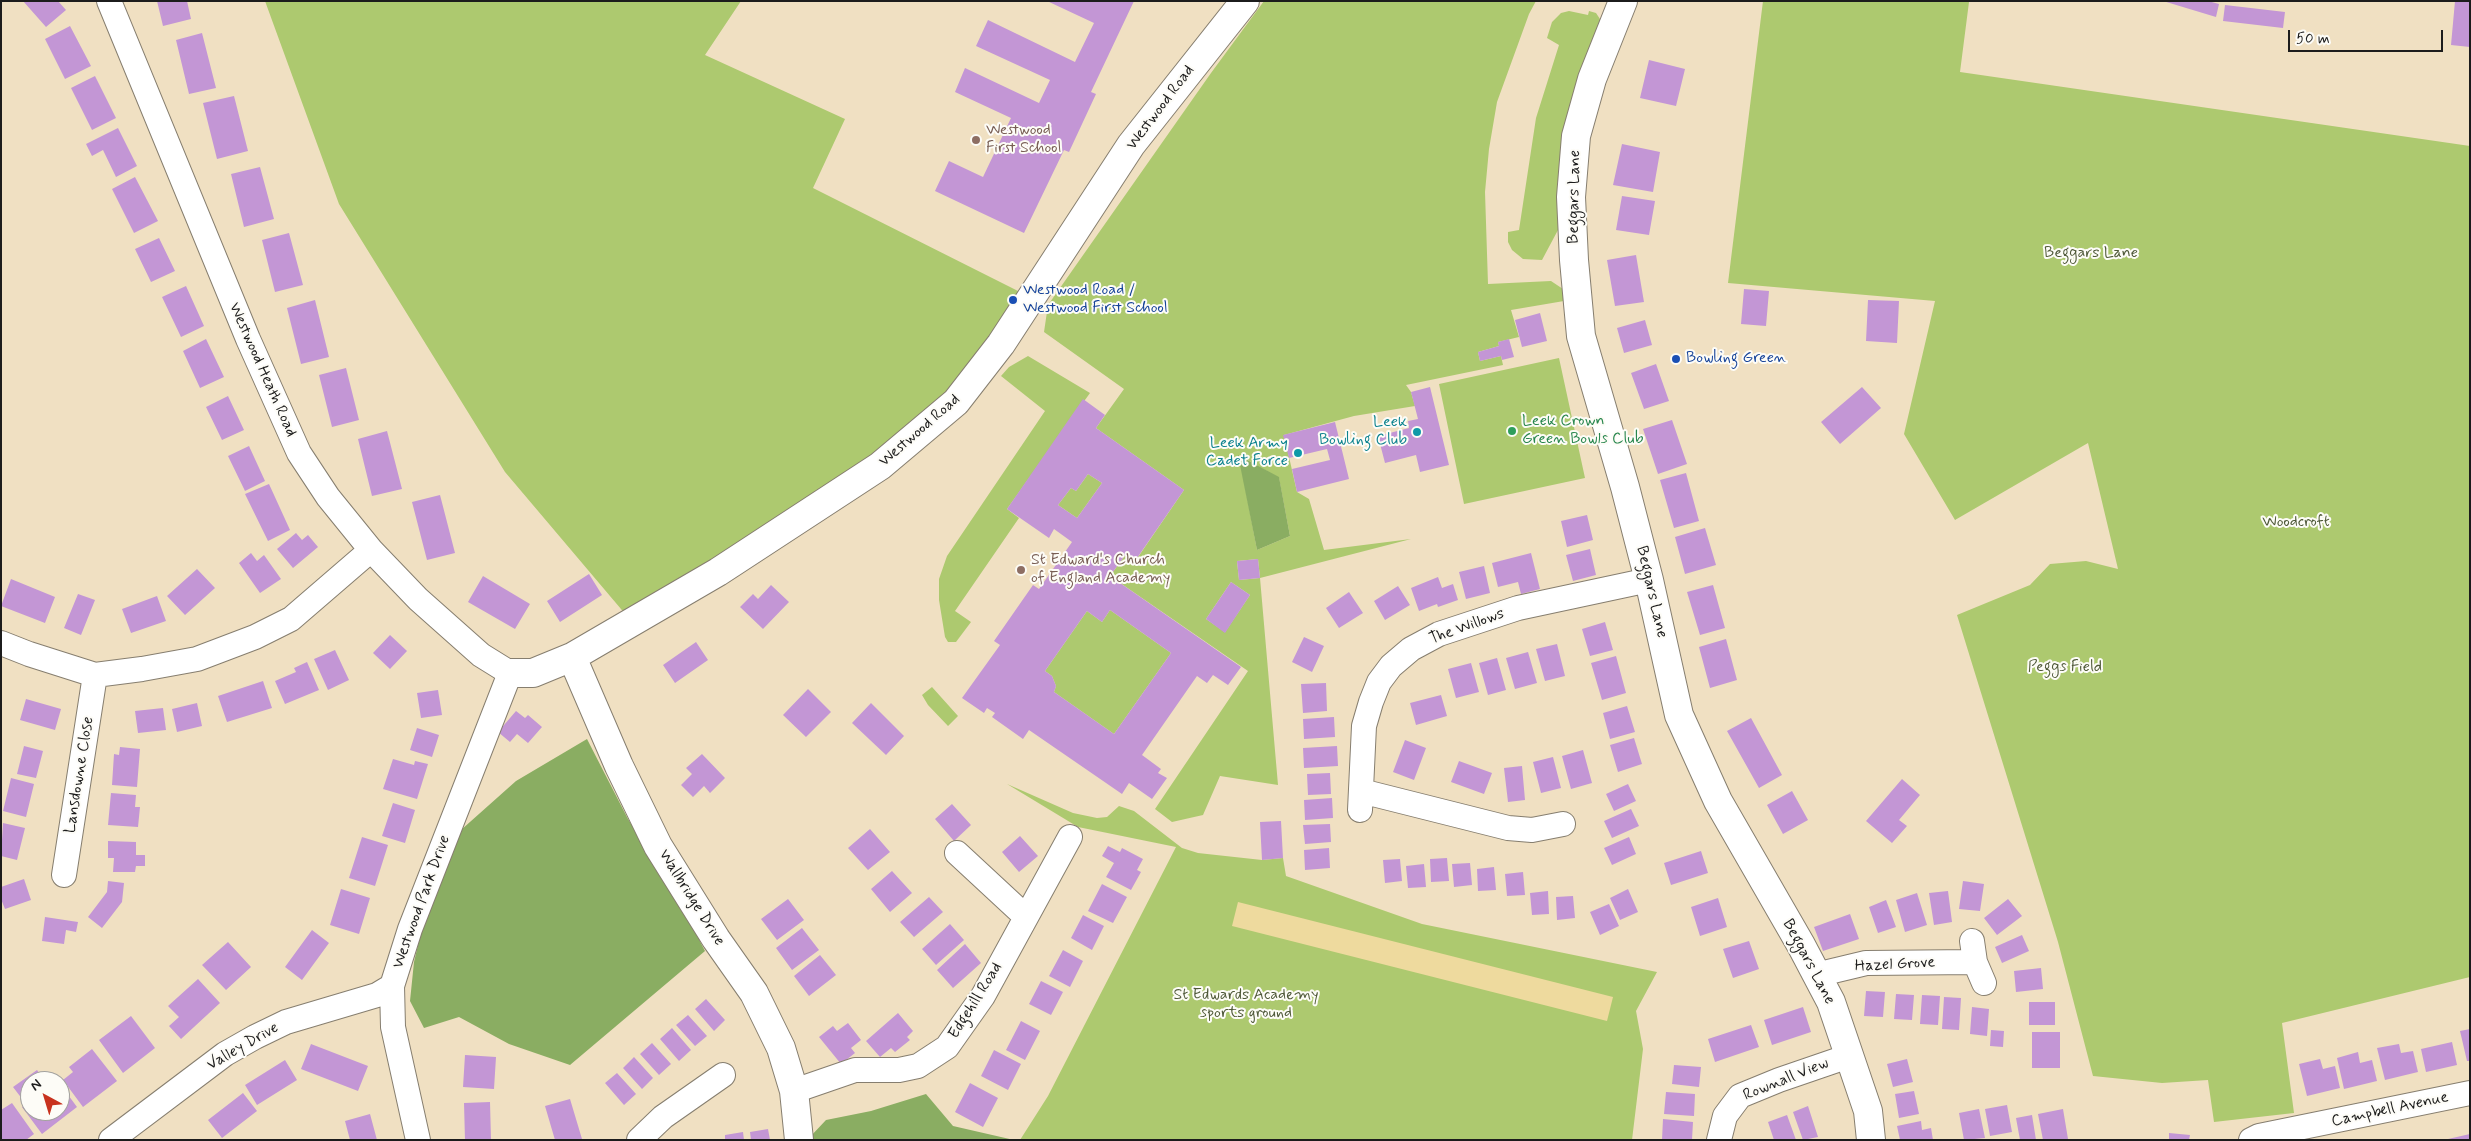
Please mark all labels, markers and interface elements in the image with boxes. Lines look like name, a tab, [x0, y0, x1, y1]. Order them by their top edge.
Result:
scale bar	[2291, 20, 2446, 52]
text: 50 m	[2296, 29, 2330, 49]
street label: Westwood Road	[1123, 62, 1199, 154]
place label: Westwood First School	[986, 121, 1061, 159]
marker: Westwood First School	[970, 134, 982, 146]
street label: Beggars Lane	[1565, 150, 1585, 244]
park label: Beggars Lane	[2044, 244, 2138, 264]
place label: Westwood Road / Westwood First School	[1023, 281, 1168, 319]
marker: Westwood Road / Westwood First School	[1007, 294, 1019, 306]
street label: Westwood Heath Road	[224, 300, 300, 440]
place label: Bowling Green	[1686, 349, 1786, 369]
marker: Bowling Green	[1670, 353, 1682, 365]
street label: Westwood Road	[876, 391, 964, 471]
place label: Leek Crown Green Bowls Club	[1522, 412, 1644, 450]
place label: Leek Bowling Club	[1319, 413, 1407, 451]
marker: Leek Crown Green Bowls Club	[1506, 425, 1518, 437]
marker: Leek Bowling Club	[1411, 426, 1423, 438]
place label: Leek Army Cadet Force	[1206, 434, 1288, 472]
marker: Leek Army Cadet Force	[1292, 447, 1304, 459]
park label: Woodcroft	[2262, 513, 2330, 533]
street label: Beggars Lane	[1631, 544, 1671, 640]
place label: St Edward's Church of England Academy	[1031, 551, 1170, 589]
marker: St Edward's Church of England Academy	[1015, 564, 1027, 576]
street label: The Willows	[1427, 605, 1507, 649]
park label: Peggs Field	[2028, 658, 2102, 678]
street label: Lansdowne Close	[61, 715, 99, 835]
street label: Westwood Park Drive	[389, 833, 455, 971]
street label: Wallbridge Drive	[654, 846, 728, 950]
street label: Beggars Lane	[1777, 916, 1839, 1008]
street label: Hazel Grove	[1854, 953, 1936, 977]
street label: Edgehill Road	[945, 959, 1007, 1043]
park label: St Edwards Academy sports ground	[1173, 986, 1319, 1024]
street label: Valley Drive	[204, 1019, 282, 1075]
street label: Rownall View	[1741, 1054, 1831, 1106]
north arrow	[20, 1071, 70, 1121]
text: N	[27, 1075, 45, 1095]
street label: Campbell Avenue	[2330, 1088, 2450, 1132]

